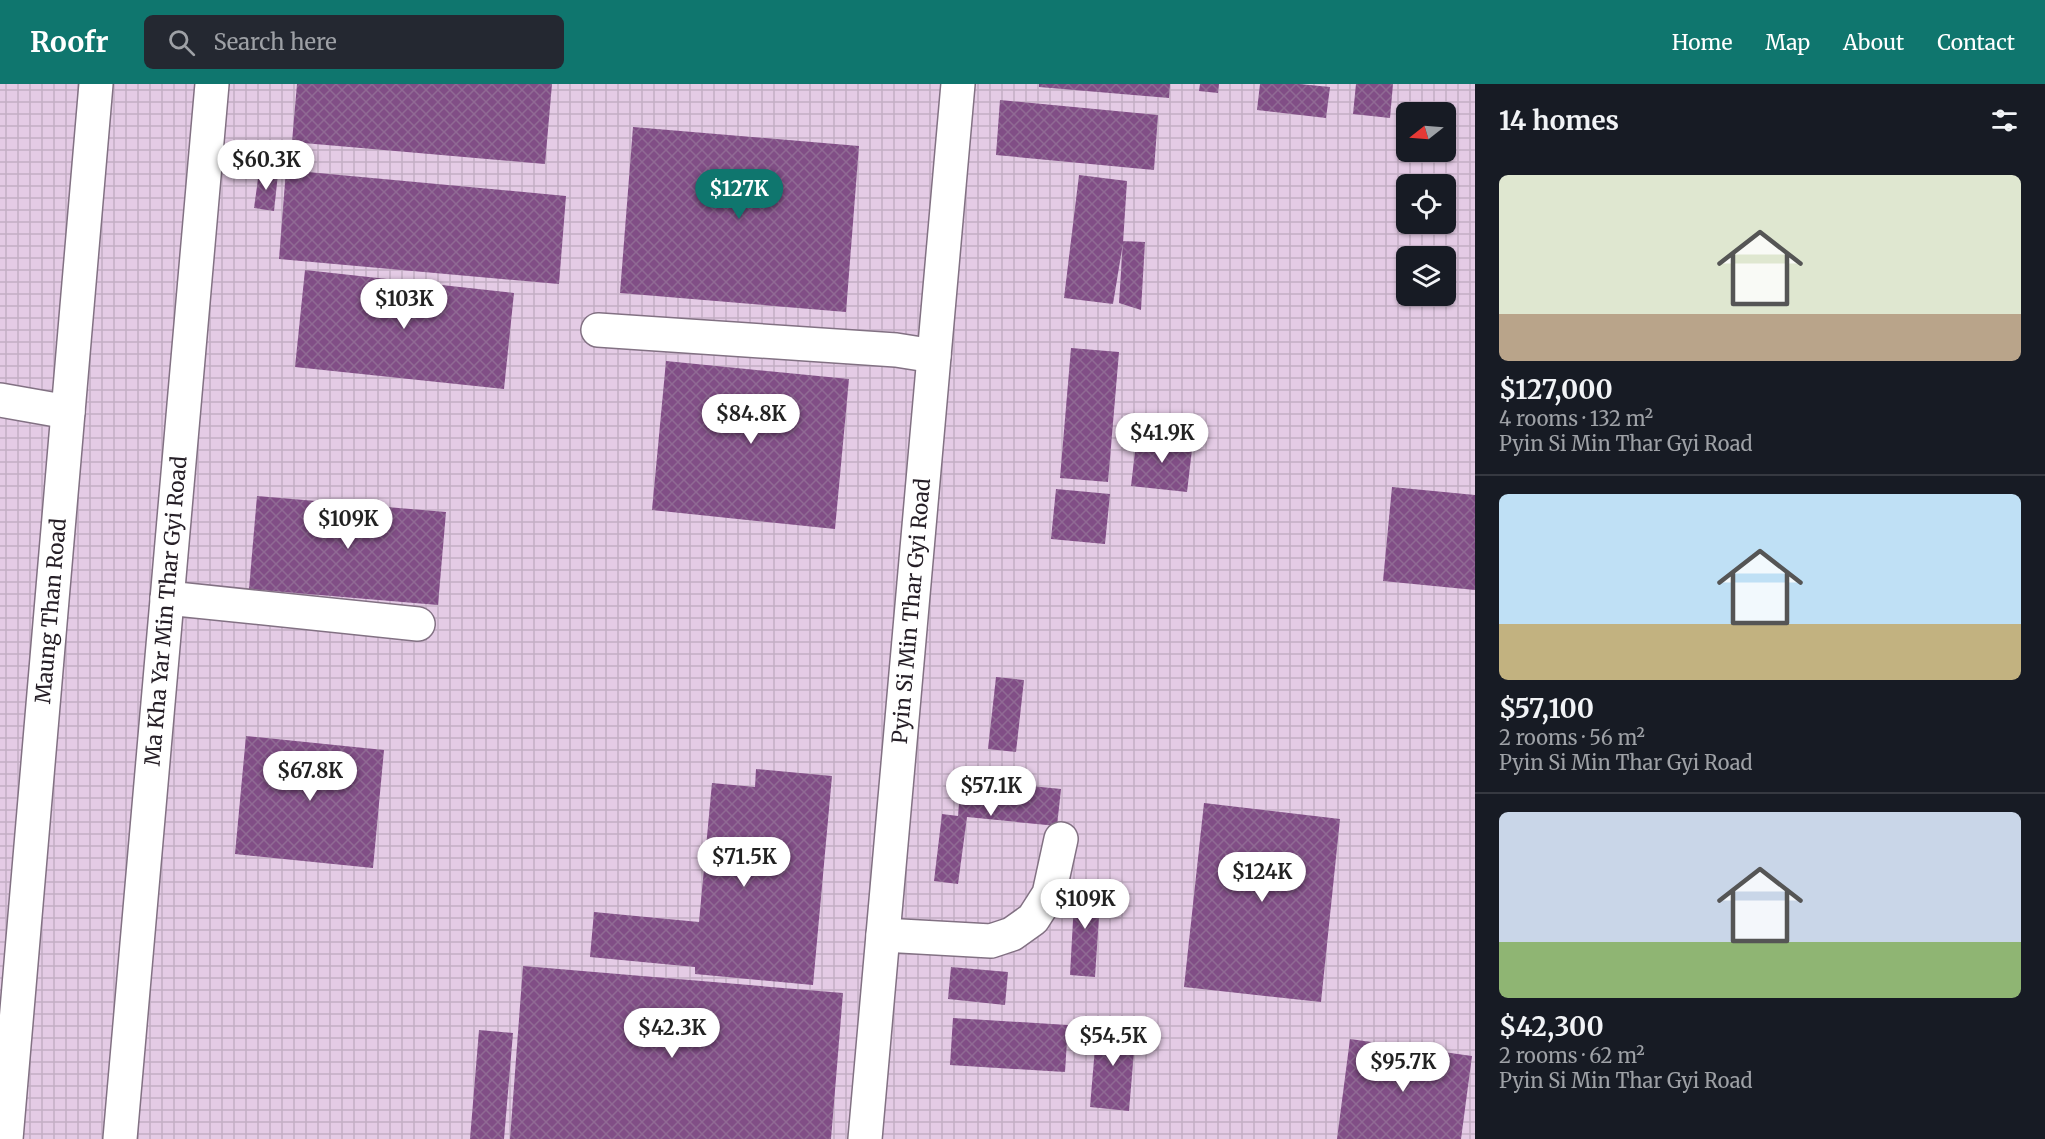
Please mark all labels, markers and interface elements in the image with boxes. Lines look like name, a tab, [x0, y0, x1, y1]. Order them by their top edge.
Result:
search box	[144, 15, 564, 69]
text: Roofr	[30, 24, 108, 60]
icon: search	[165, 26, 198, 59]
text: Search here	[213, 28, 337, 56]
text: Home	[1672, 29, 1732, 56]
text: Map	[1765, 29, 1810, 56]
text: About	[1843, 29, 1904, 56]
text: Contact	[1937, 29, 2015, 56]
north arrow	[1396, 102, 1456, 162]
map controls	[1396, 102, 1456, 306]
text: 14 homes	[1499, 104, 1619, 137]
icon: filters	[1988, 104, 2021, 137]
pin: $60.3K	[217, 140, 315, 191]
text: $60.3K	[231, 147, 301, 172]
pin: $127K	[697, 169, 781, 220]
button: locate	[1396, 174, 1456, 234]
text: $127K	[709, 176, 769, 201]
icon: home	[1706, 214, 1814, 322]
button: layers	[1396, 246, 1456, 306]
pin: $103K	[362, 279, 446, 330]
text: $103K	[374, 286, 434, 311]
text: $127,000	[1499, 373, 1613, 406]
pin: $84.8K	[702, 394, 800, 445]
text: $84.8K	[716, 401, 786, 426]
text: 4 rooms · 132 m²	[1499, 406, 1653, 431]
pin: $41.9K	[1113, 413, 1211, 464]
text: $41.9K	[1129, 420, 1195, 445]
text: Pyin Si Min Thar Gyi Road	[1499, 431, 1753, 456]
street label: Ma Kha Yar Min Thar Gyi Road	[139, 455, 193, 767]
street label: Pyin Si Min Thar Gyi Road	[886, 477, 936, 745]
pin: $109K	[306, 499, 390, 550]
text: $109K	[318, 506, 378, 531]
street label: Maung Than Road	[29, 517, 72, 705]
icon: home	[1706, 533, 1814, 641]
text: $57,100	[1499, 692, 1594, 725]
text: 2 rooms · 56 m²	[1499, 725, 1645, 750]
text: Pyin Si Min Thar Gyi Road	[1499, 750, 1753, 775]
pin: $67.8K	[261, 751, 359, 802]
text: $67.8K	[277, 758, 343, 783]
pin: $57.1K	[942, 766, 1040, 817]
text: $57.1K	[960, 773, 1022, 798]
pin: $71.5K	[695, 837, 793, 888]
text: $71.5K	[711, 844, 777, 869]
icon: home	[1706, 851, 1814, 959]
pin: $124K	[1220, 852, 1304, 903]
text: $124K	[1232, 859, 1292, 884]
pin: $109K	[1043, 879, 1127, 930]
text: $109K	[1055, 886, 1115, 911]
pin: $42.3K	[623, 1008, 721, 1059]
text: $42,300	[1499, 1010, 1604, 1043]
text: $42.3K	[638, 1015, 706, 1040]
pin: $54.5K	[1064, 1016, 1162, 1067]
text: $54.5K	[1079, 1023, 1147, 1048]
pin: $95.7K	[1354, 1042, 1452, 1093]
text: 2 rooms · 62 m²	[1499, 1043, 1645, 1068]
text: $95.7K	[1370, 1049, 1436, 1074]
text: Pyin Si Min Thar Gyi Road	[1499, 1068, 1753, 1093]

